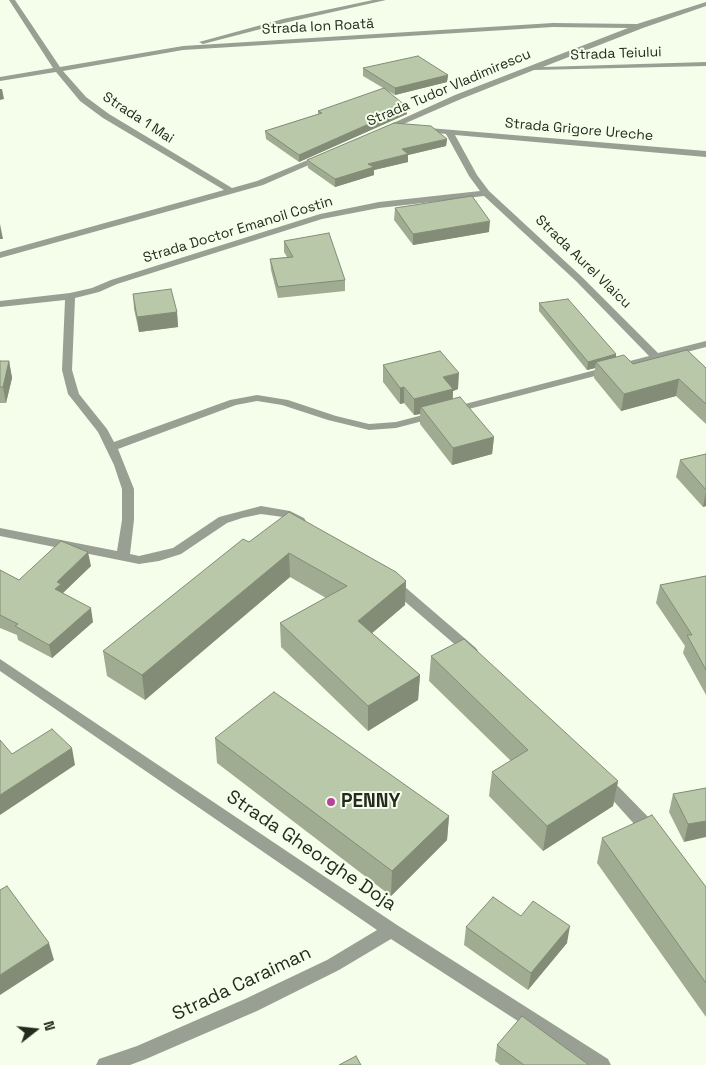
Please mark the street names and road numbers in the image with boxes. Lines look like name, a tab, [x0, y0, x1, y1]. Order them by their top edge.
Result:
street label: Strada Ion Roată	[261, 16, 375, 38]
street label: Strada Teiului	[570, 44, 662, 64]
street label: Strada Tudor Vladimirescu	[365, 46, 533, 130]
street label: Strada 1 Mai	[99, 89, 177, 147]
street label: Strada Grigore Ureche	[504, 115, 654, 145]
street label: Strada Doctor Emanoil Costin	[141, 193, 335, 267]
street label: Strada Aurel Vlaicu	[532, 212, 634, 312]
street label: Strada Gheorghe Doja	[222, 786, 400, 916]
street label: Strada Caraiman	[169, 942, 315, 1026]

